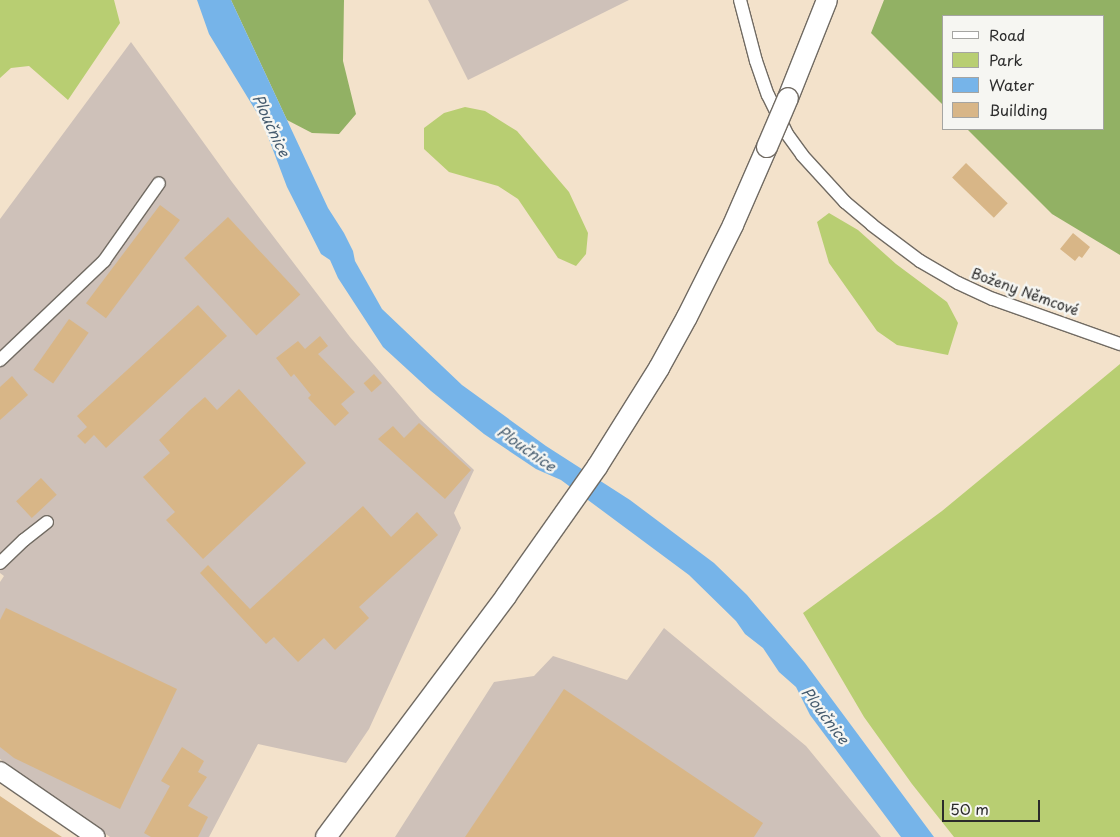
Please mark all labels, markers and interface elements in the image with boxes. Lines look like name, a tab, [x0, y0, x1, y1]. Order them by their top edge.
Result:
legend	[942, 15, 1105, 130]
text: Road	[989, 23, 1025, 46]
text: Park	[989, 48, 1023, 71]
text: Water	[989, 73, 1034, 96]
water label: Ploučnice	[250, 91, 294, 159]
text: Building	[989, 98, 1048, 121]
street label: Boženy Němcové	[969, 265, 1081, 319]
water label: Ploučnice	[495, 422, 559, 474]
water label: Ploučnice	[799, 683, 853, 747]
scale bar	[945, 790, 1042, 822]
text: 50 m	[950, 797, 989, 820]

